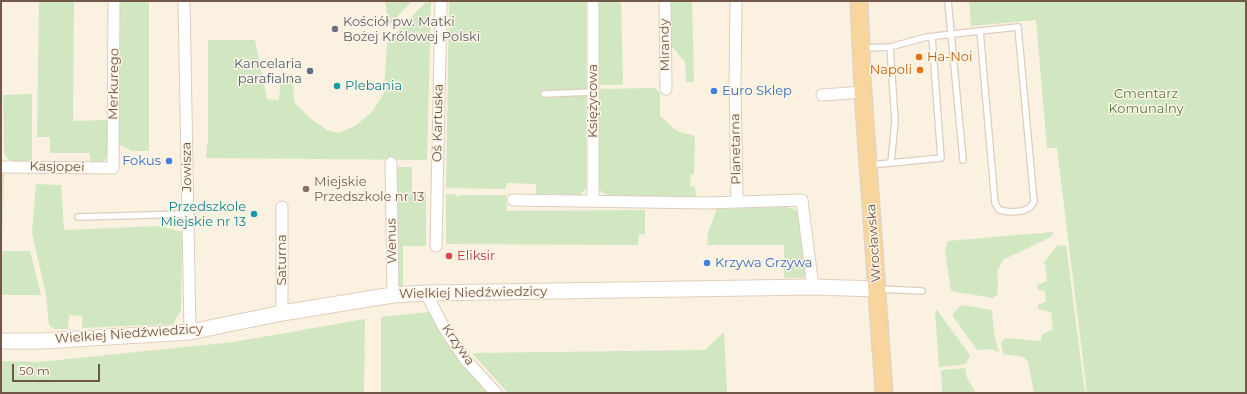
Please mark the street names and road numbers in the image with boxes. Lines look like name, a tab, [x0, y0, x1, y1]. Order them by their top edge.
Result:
street label: Mirandy	[657, 18, 673, 72]
street label: Merkurego	[106, 48, 122, 120]
street label: Księżycowa	[585, 64, 601, 138]
street label: Oś Kartuska	[430, 84, 446, 162]
street label: Planetarna	[728, 113, 744, 185]
street label: Jowisza	[179, 142, 195, 192]
street label: Kasjopei	[29, 159, 85, 175]
street label: Wrocławska	[863, 203, 885, 283]
street label: Wenus	[384, 218, 400, 264]
street label: Saturna	[274, 234, 290, 286]
street label: Wielkiej Niedźwiedzicy	[399, 284, 547, 302]
street label: Wielkiej Niedźwiedzicy	[54, 321, 204, 347]
street label: Krzywa	[438, 321, 478, 369]

